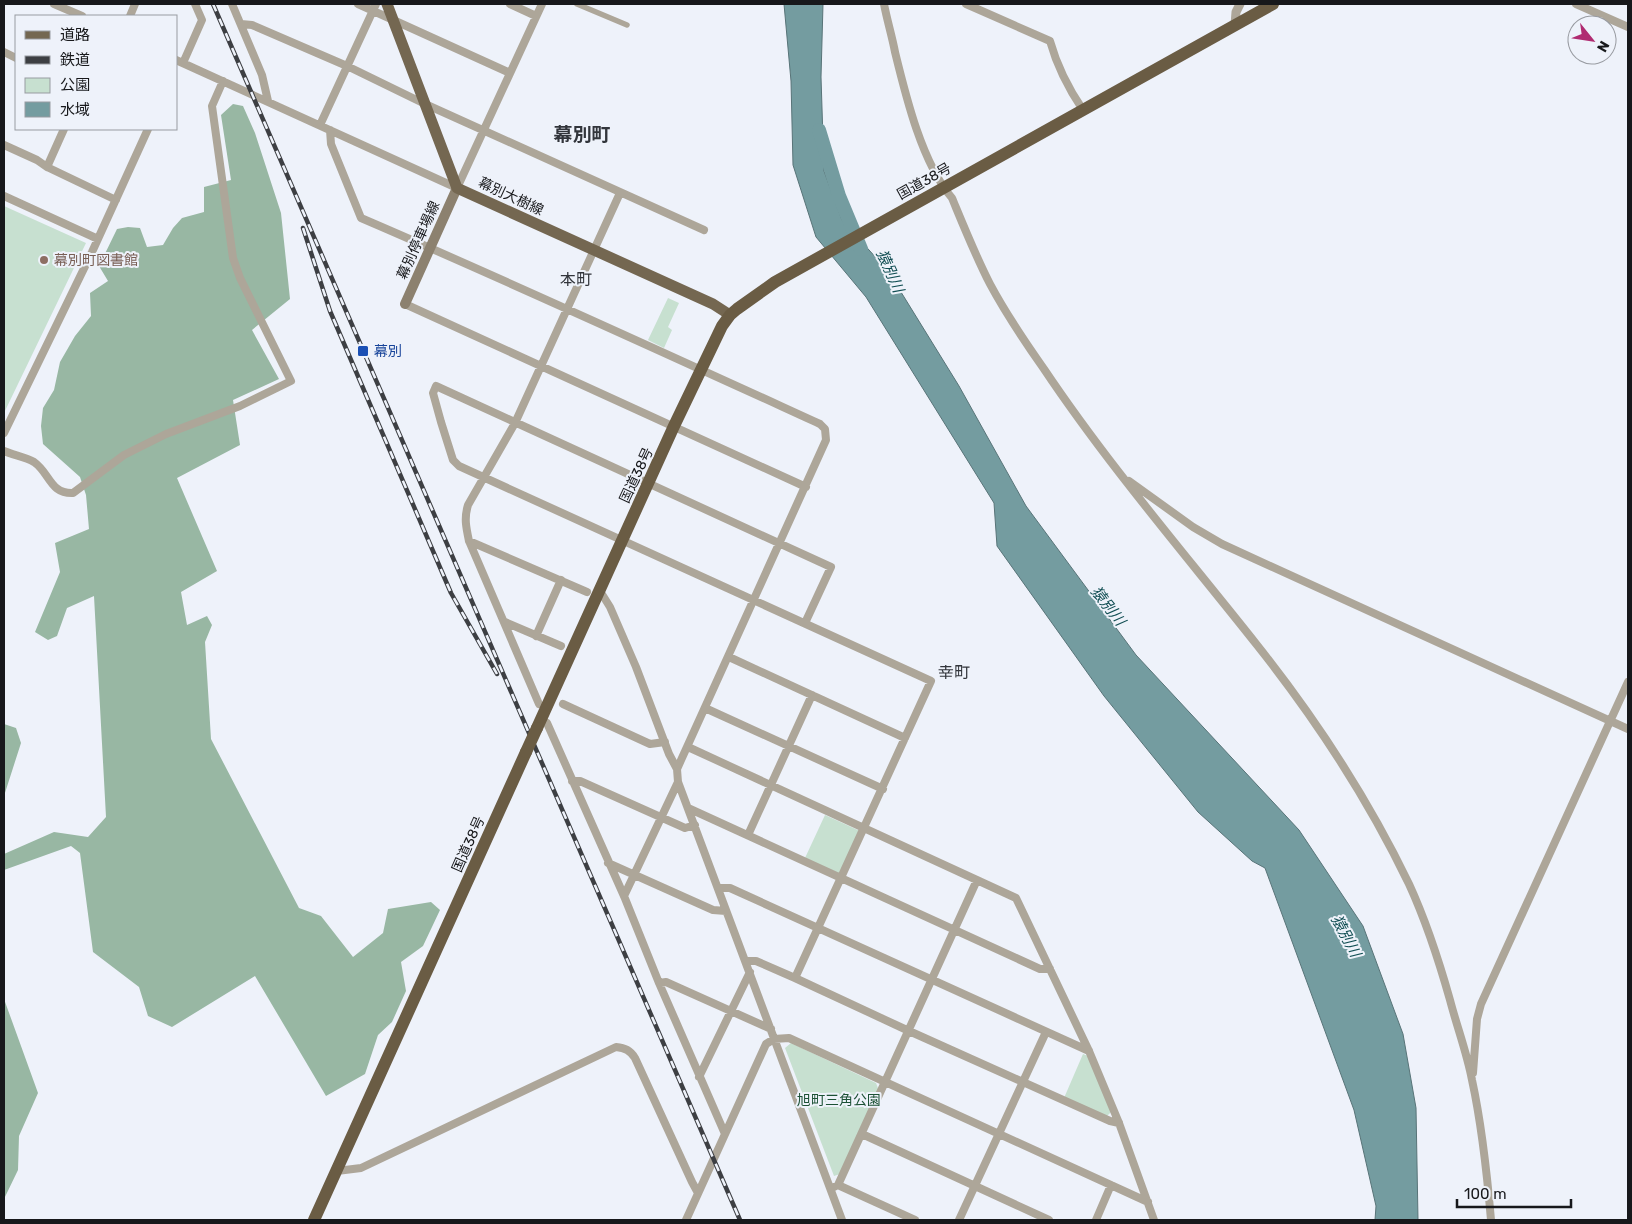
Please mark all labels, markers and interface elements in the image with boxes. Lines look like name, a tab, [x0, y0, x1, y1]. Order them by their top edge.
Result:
legend	[15, 15, 178, 130]
north arrow	[1567, 15, 1617, 65]
text: 道路	[60, 26, 90, 44]
text: N	[1593, 38, 1613, 55]
text: 鉄道	[60, 51, 90, 69]
text: 公園	[60, 76, 90, 94]
text: 水域	[60, 101, 90, 119]
district label: 幕別町	[553, 123, 611, 146]
street label: 国道38号	[894, 160, 954, 203]
street label: 幕別大樹線	[475, 174, 546, 219]
street label: 幕別停車場線	[394, 198, 443, 282]
water label: 猿別川	[873, 247, 908, 297]
place label: 幕別町図書館	[54, 252, 138, 269]
marker: 幕別町図書館	[38, 254, 50, 266]
district label: 本町	[560, 270, 592, 289]
place label: 幕別	[374, 343, 402, 360]
marker: 幕別	[356, 344, 370, 358]
street label: 国道38号	[616, 445, 657, 506]
water label: 猿別川	[1087, 583, 1130, 631]
district label: 幸町	[938, 663, 970, 682]
street label: 国道38号	[449, 814, 488, 875]
water label: 猿別川	[1327, 912, 1365, 962]
park label: 旭町三角公園	[797, 1092, 881, 1109]
scale bar	[1457, 1176, 1571, 1208]
text: 100 m	[1464, 1185, 1506, 1203]

